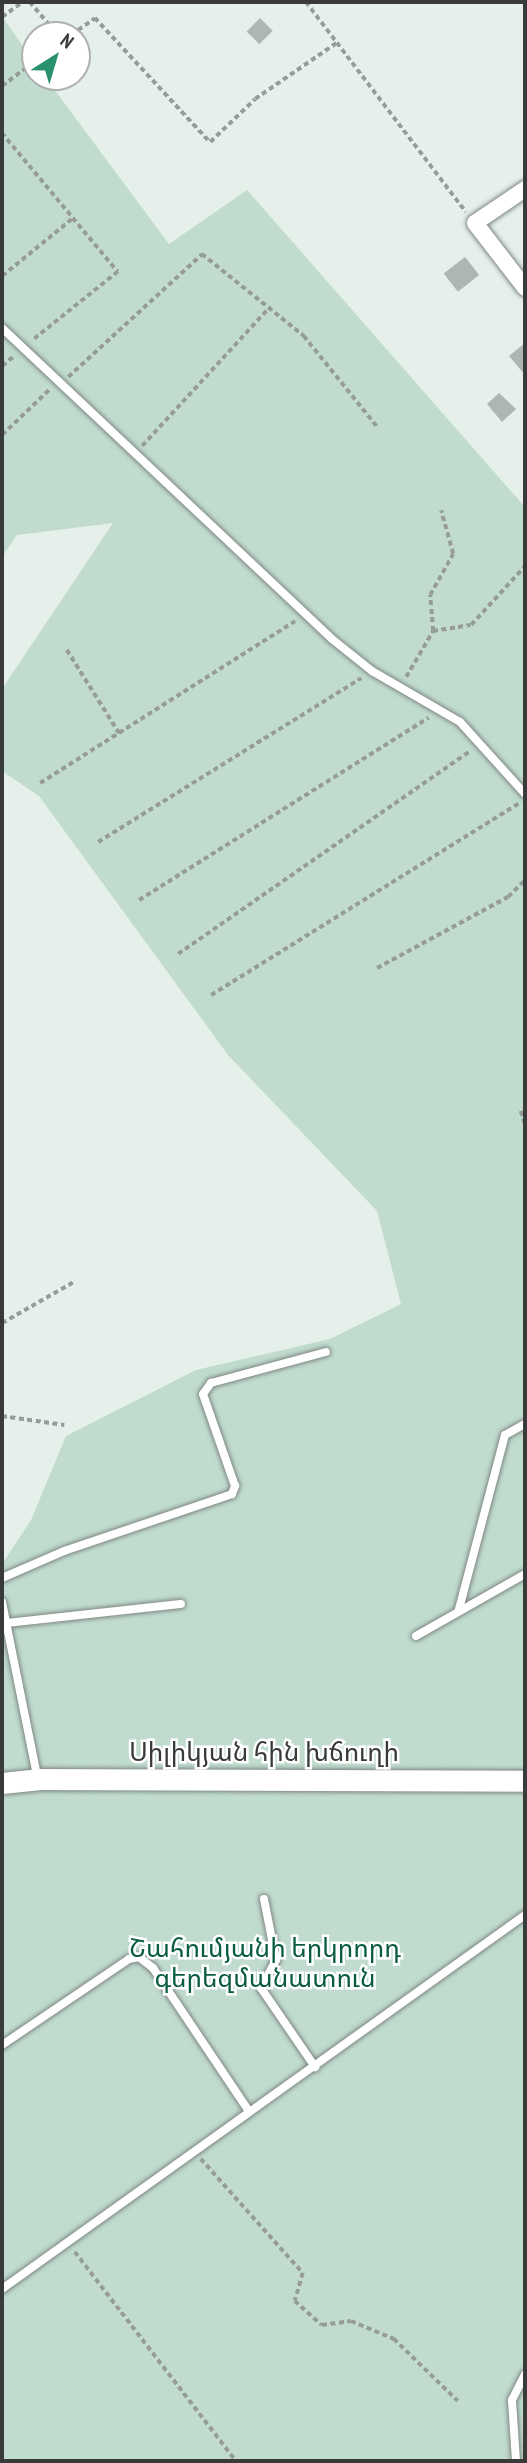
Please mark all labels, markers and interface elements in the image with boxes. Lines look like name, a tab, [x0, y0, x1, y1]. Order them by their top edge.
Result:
north arrow	[21, 21, 91, 91]
text: N	[56, 28, 79, 53]
street label: Սիլիկյան հին խճուղի	[129, 1736, 399, 1768]
park label: Շահումյանի երկրորդ գերեզմանատուն	[129, 1932, 401, 1994]

